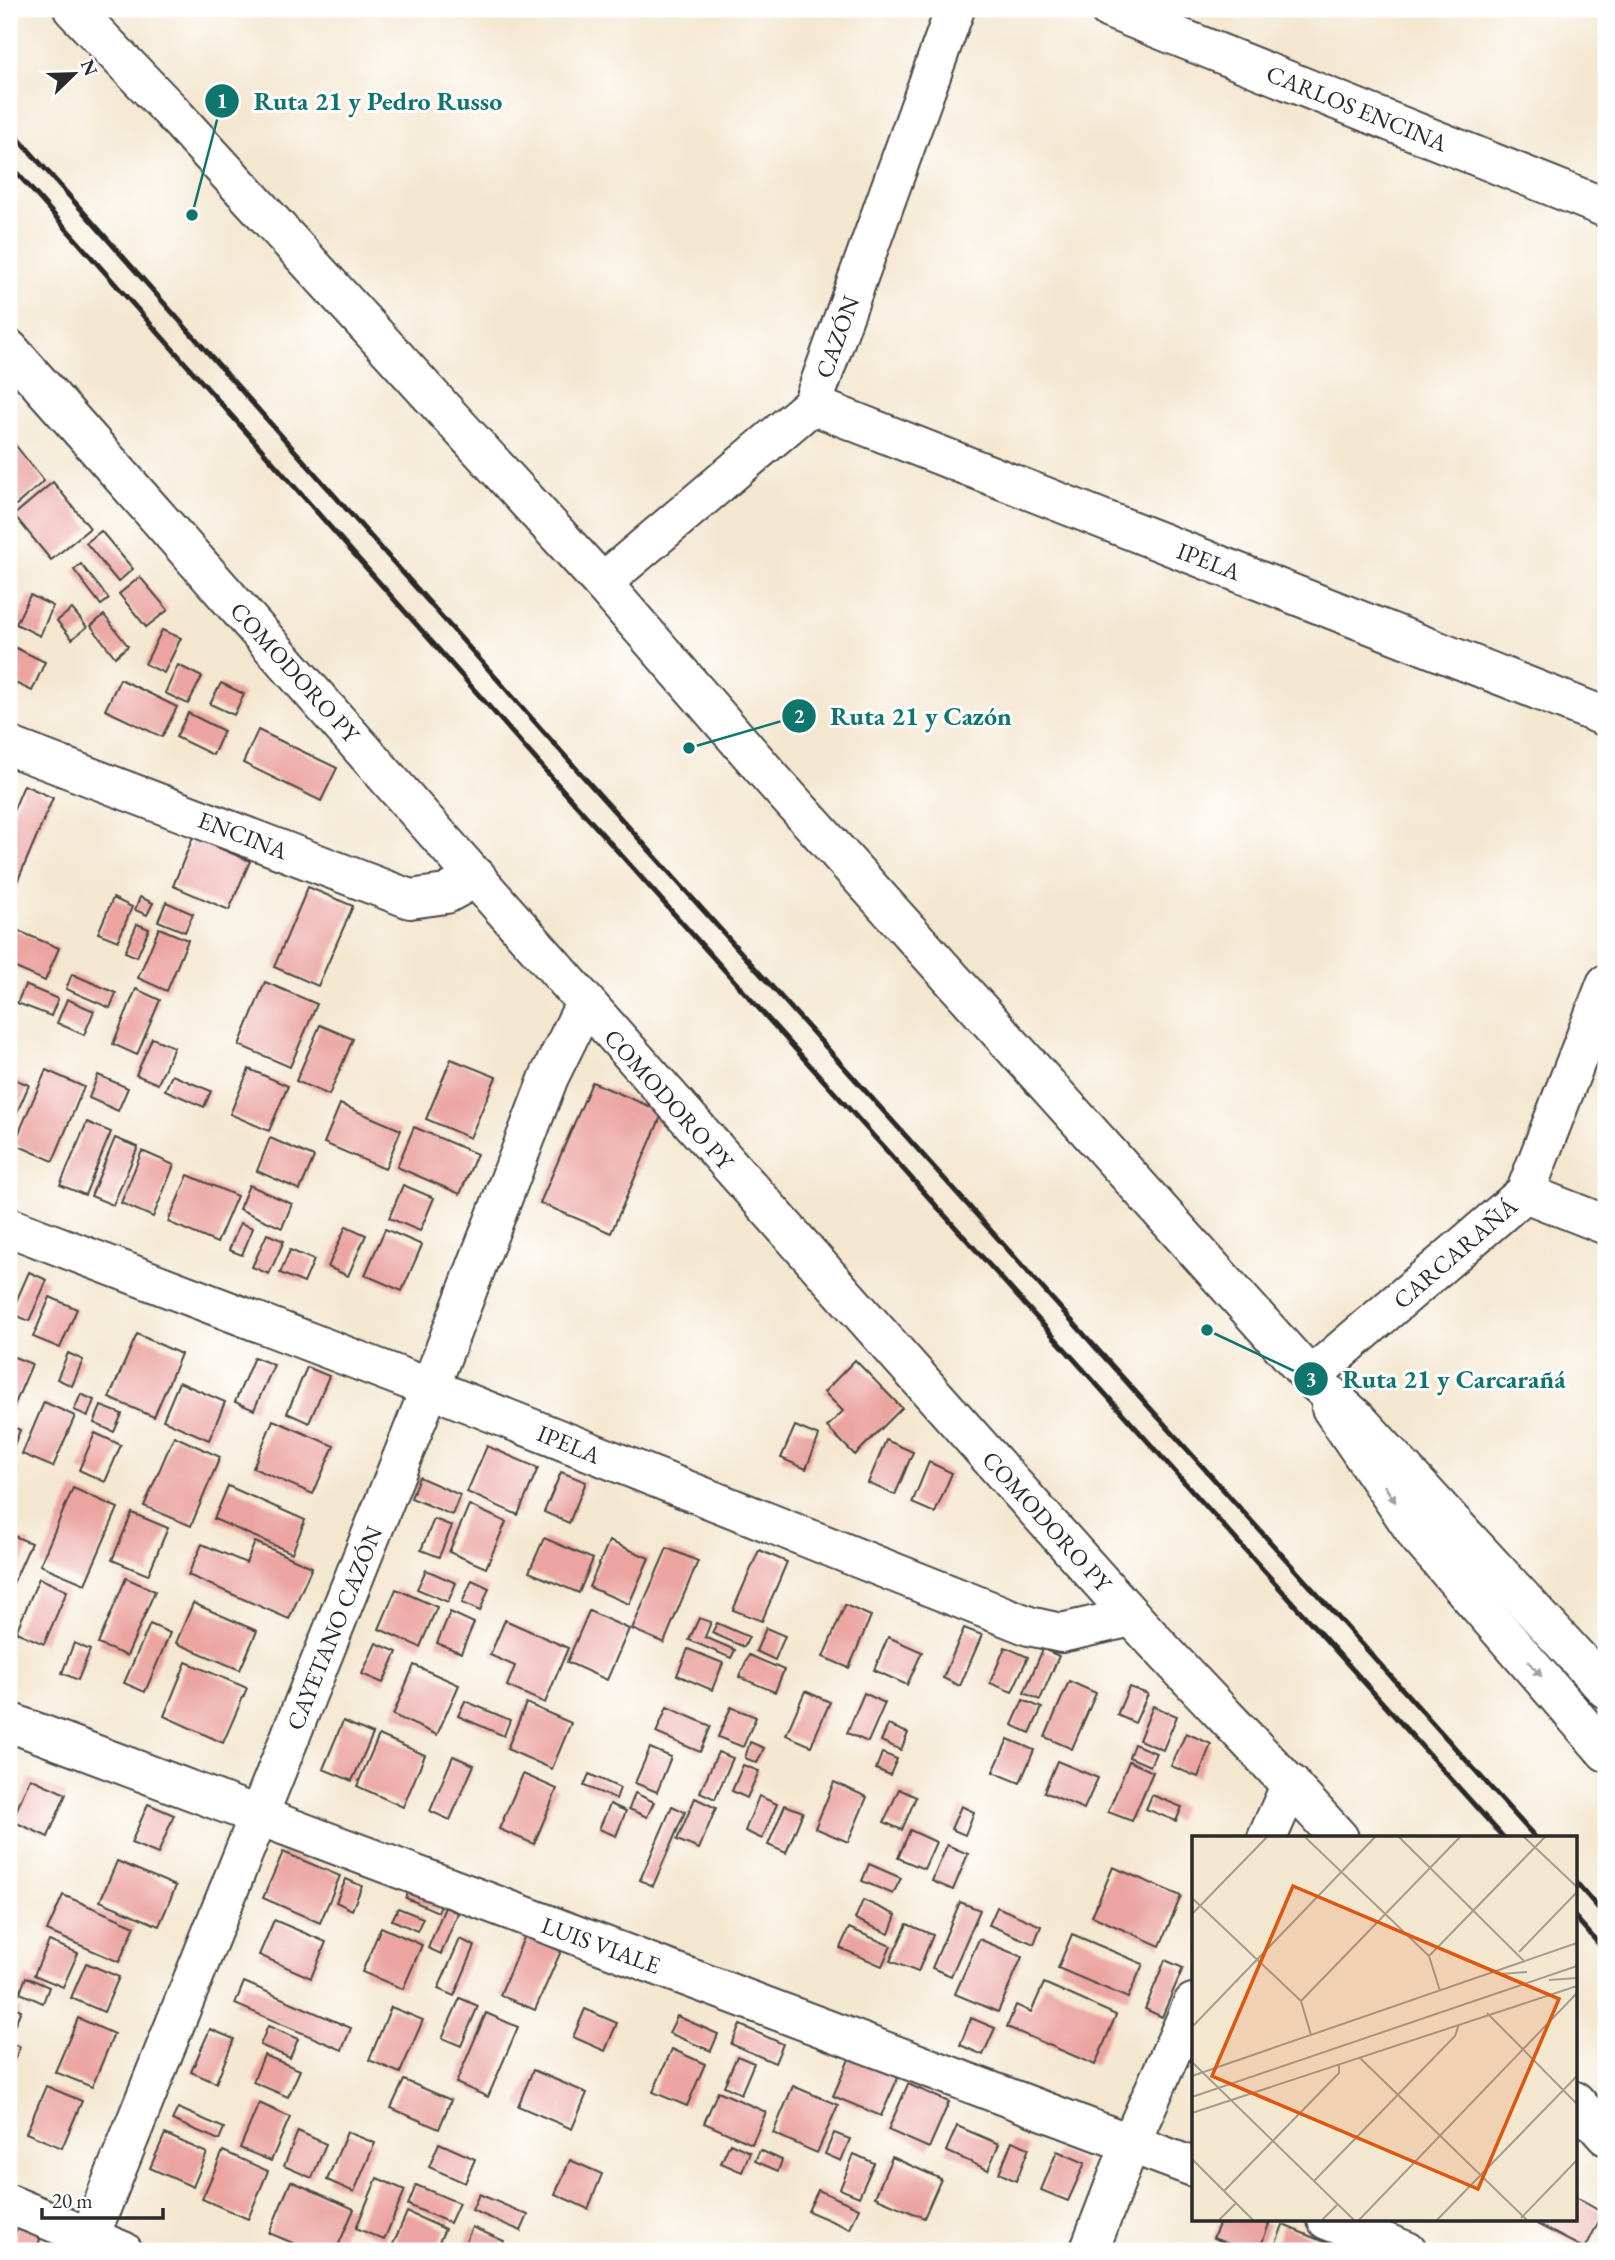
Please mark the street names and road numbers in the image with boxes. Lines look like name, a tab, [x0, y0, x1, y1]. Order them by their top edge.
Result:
street label: CARLOS ENCINA	[1262, 58, 1452, 159]
street label: CAZÓN	[808, 292, 866, 382]
street label: IPELA	[1173, 535, 1246, 587]
street label: COMODORO PY	[224, 595, 367, 750]
street label: ENCINA	[194, 804, 292, 866]
street label: COMODORO PY	[598, 1022, 741, 1177]
street label: CARCARAÑÁ	[1386, 1190, 1524, 1315]
street label: IPELA	[533, 1417, 606, 1471]
street label: COMODORO PY	[976, 1444, 1119, 1599]
street label: CAYETANO CAZÓN	[279, 1521, 389, 1735]
street label: LUIS VIALE	[537, 1909, 665, 1981]

